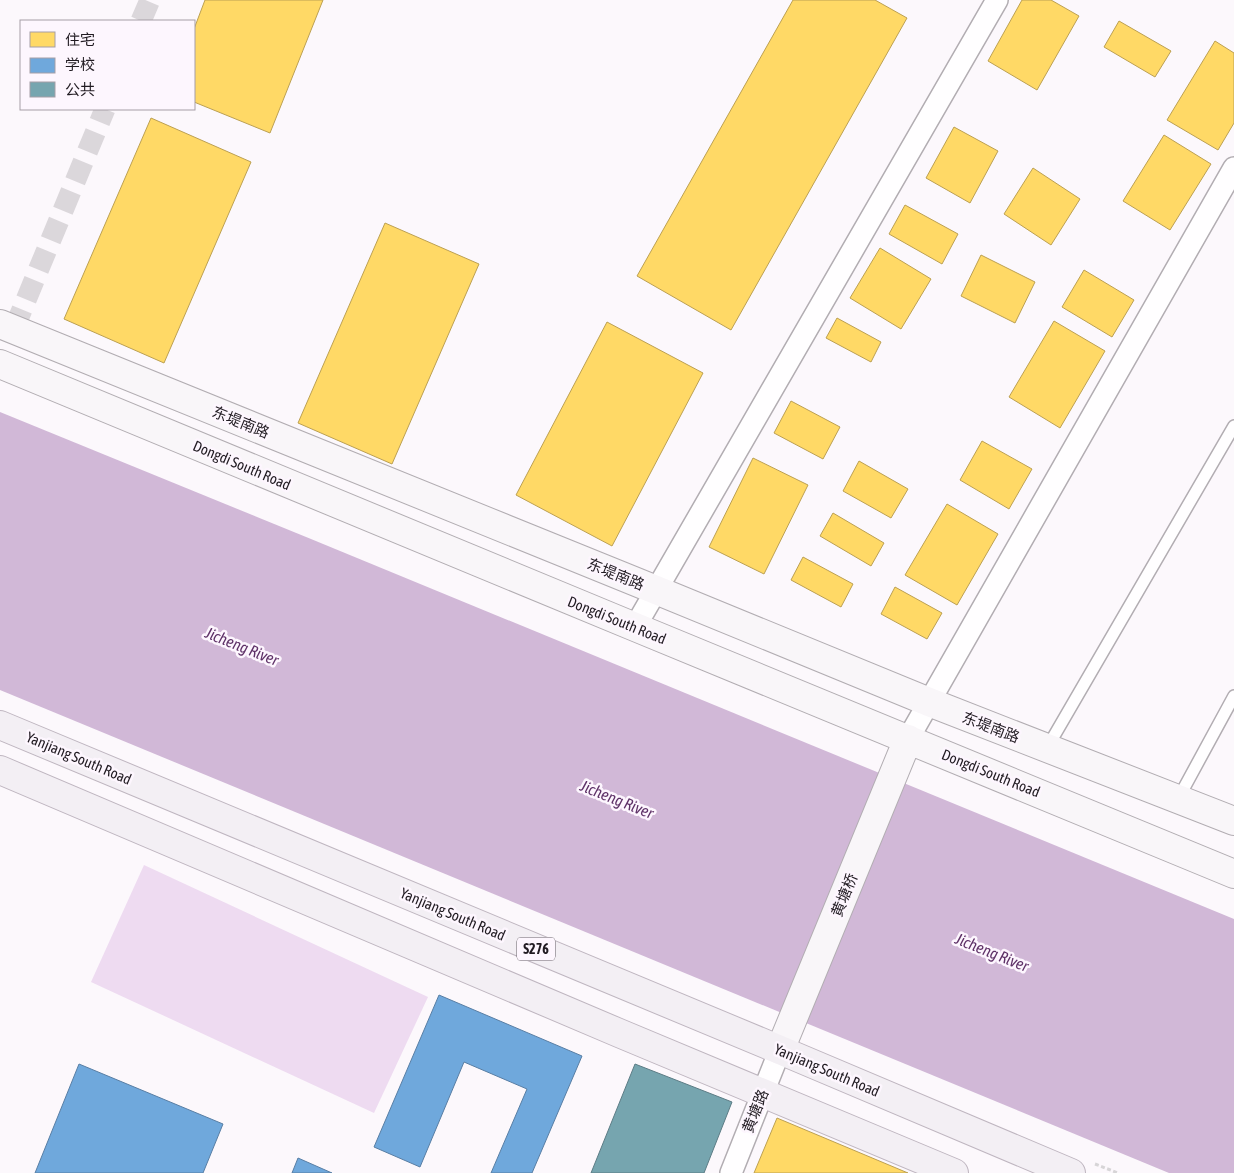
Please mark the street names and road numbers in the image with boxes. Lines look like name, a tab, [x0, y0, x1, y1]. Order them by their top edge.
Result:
street label: 东堤南路	[210, 403, 272, 441]
street label: Dongdi South Road	[191, 437, 293, 493]
street label: 东堤南路	[585, 555, 647, 593]
street label: Dongdi South Road	[565, 593, 669, 647]
street label: 东堤南路	[960, 708, 1022, 746]
street label: Yanjiang South Road	[24, 728, 134, 788]
street label: Dongdi South Road	[939, 746, 1043, 800]
street label: 黄塘桥	[828, 871, 860, 919]
street label: Yanjiang South Road	[398, 884, 508, 944]
road number: S276	[517, 938, 555, 961]
street label: Yanjiang South Road	[772, 1040, 882, 1100]
street label: 黄塘路	[739, 1087, 771, 1135]

